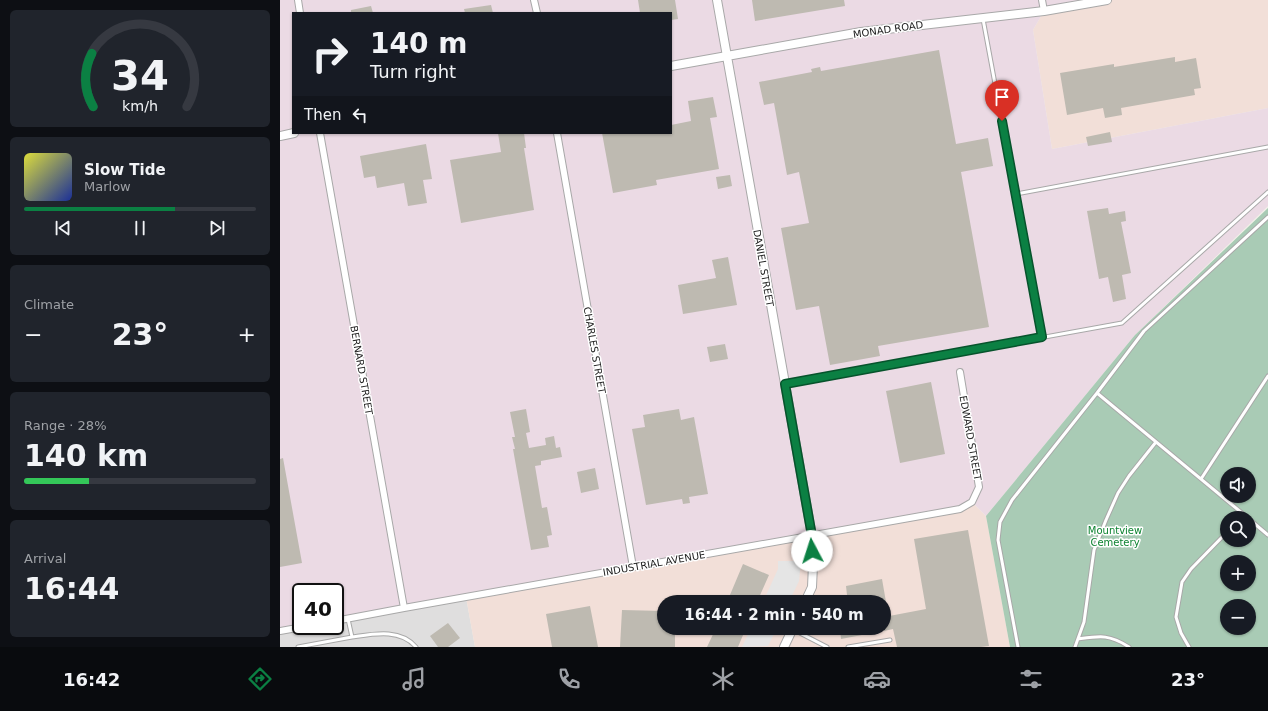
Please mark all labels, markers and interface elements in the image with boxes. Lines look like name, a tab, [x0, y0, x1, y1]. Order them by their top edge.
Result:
street label: MONAD ROAD	[852, 19, 924, 40]
text: 140 m	[370, 27, 467, 60]
icon: right	[304, 28, 356, 80]
text: 34	[111, 51, 169, 100]
text: Turn right	[370, 61, 456, 82]
pin	[985, 80, 1019, 121]
icon: arrive	[991, 86, 1013, 108]
text: km/h	[122, 97, 158, 113]
icon: left	[349, 104, 371, 126]
text: Then	[304, 106, 341, 124]
text: Slow Tide	[84, 161, 166, 179]
text: Marlow	[84, 179, 131, 194]
icon: previous	[52, 217, 74, 239]
icon: pause	[129, 217, 151, 239]
icon: next	[206, 217, 228, 239]
street label: DANIEL STREET	[751, 229, 776, 308]
text: Climate	[24, 297, 74, 312]
street label: CHARLES STREET	[581, 306, 608, 395]
text: 23°	[112, 317, 168, 352]
text: −	[24, 322, 42, 347]
text: +	[238, 322, 256, 347]
street label: BERNARD STREET	[348, 325, 375, 416]
street label: EDWARD STREET	[958, 395, 984, 482]
text: Range · 28%	[24, 418, 107, 433]
text: 140 km	[24, 438, 148, 473]
map controls	[1220, 467, 1256, 635]
button: sound	[1220, 467, 1256, 503]
button: search	[1220, 511, 1256, 547]
park label: Mountview Cemetery	[1088, 525, 1142, 548]
position arrow	[791, 530, 833, 572]
street label: INDUSTRIAL AVENUE	[602, 549, 706, 578]
text: Arrival	[24, 551, 66, 566]
button: +	[1220, 555, 1256, 591]
text: 16:44	[24, 571, 120, 606]
speed limit sign: 40	[292, 583, 344, 635]
button: −	[1220, 599, 1256, 635]
text: 16:44 · 2 min · 540 m	[684, 606, 864, 624]
icon: directions	[246, 665, 274, 693]
icon: music	[400, 665, 428, 693]
icon: phone	[555, 665, 583, 693]
icon: climate	[709, 665, 737, 693]
icon: car	[863, 665, 891, 693]
icon: filters	[1017, 665, 1045, 693]
text: 16:42	[63, 669, 120, 690]
text: 23°	[1171, 669, 1205, 690]

